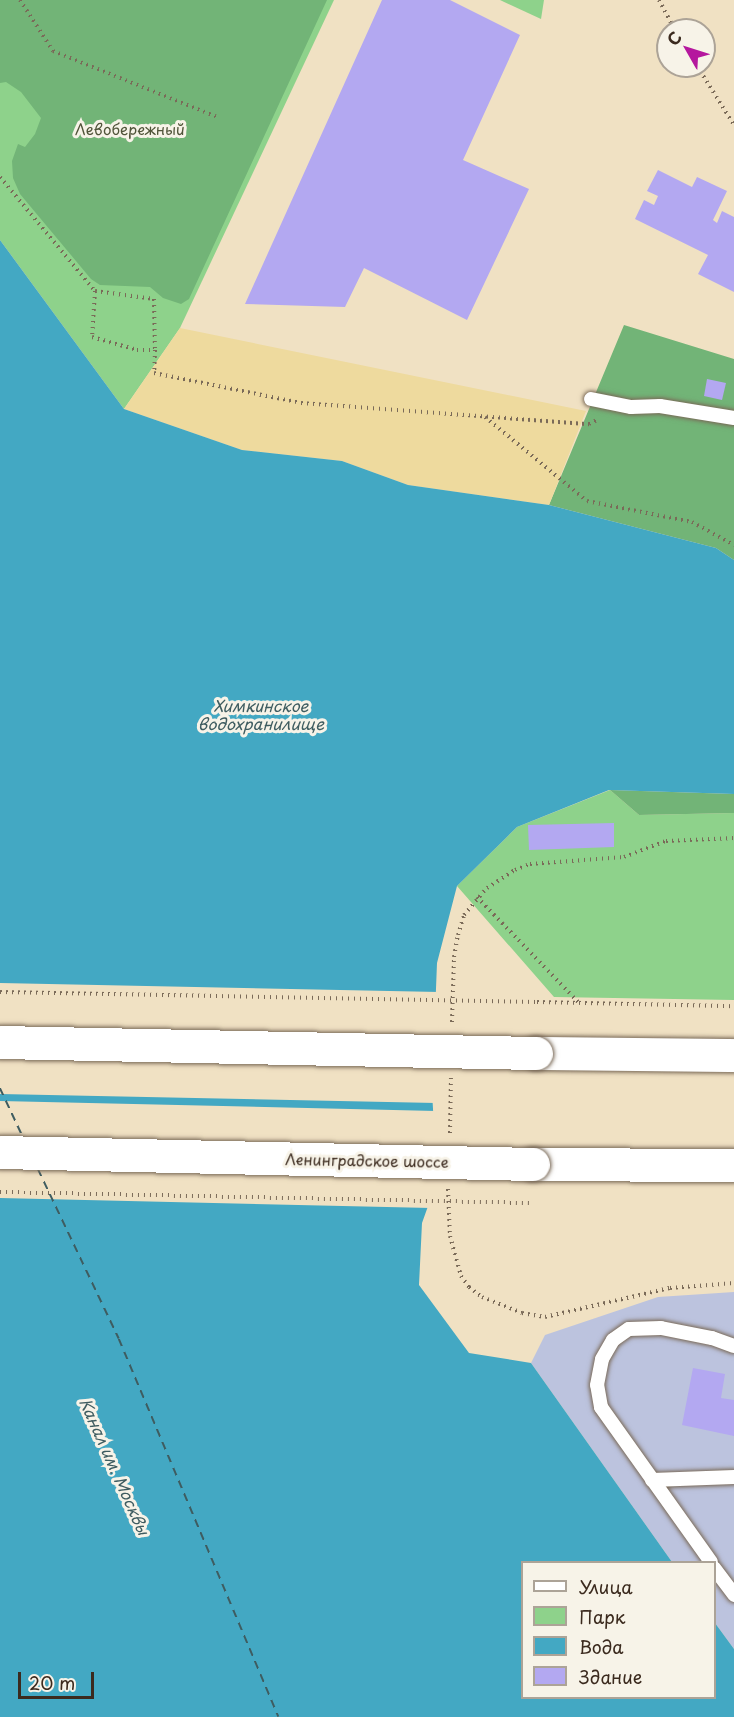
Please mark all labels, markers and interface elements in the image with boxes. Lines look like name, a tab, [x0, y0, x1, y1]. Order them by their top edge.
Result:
north arrow	[656, 18, 716, 78]
text: С	[660, 26, 687, 50]
park label: Левобережный	[75, 120, 185, 138]
water label: Химкинское водохранилище	[198, 695, 324, 733]
street label: Ленинградское шоссе	[285, 1150, 449, 1170]
water label: Канал им. Москвы	[76, 1394, 154, 1538]
legend	[521, 1561, 716, 1699]
text: Улица	[579, 1573, 633, 1600]
text: Парк	[579, 1603, 625, 1630]
text: Вода	[579, 1633, 624, 1660]
scale bar	[21, 1660, 98, 1698]
text: Здание	[579, 1663, 642, 1690]
text: 20 m	[29, 1669, 75, 1696]

